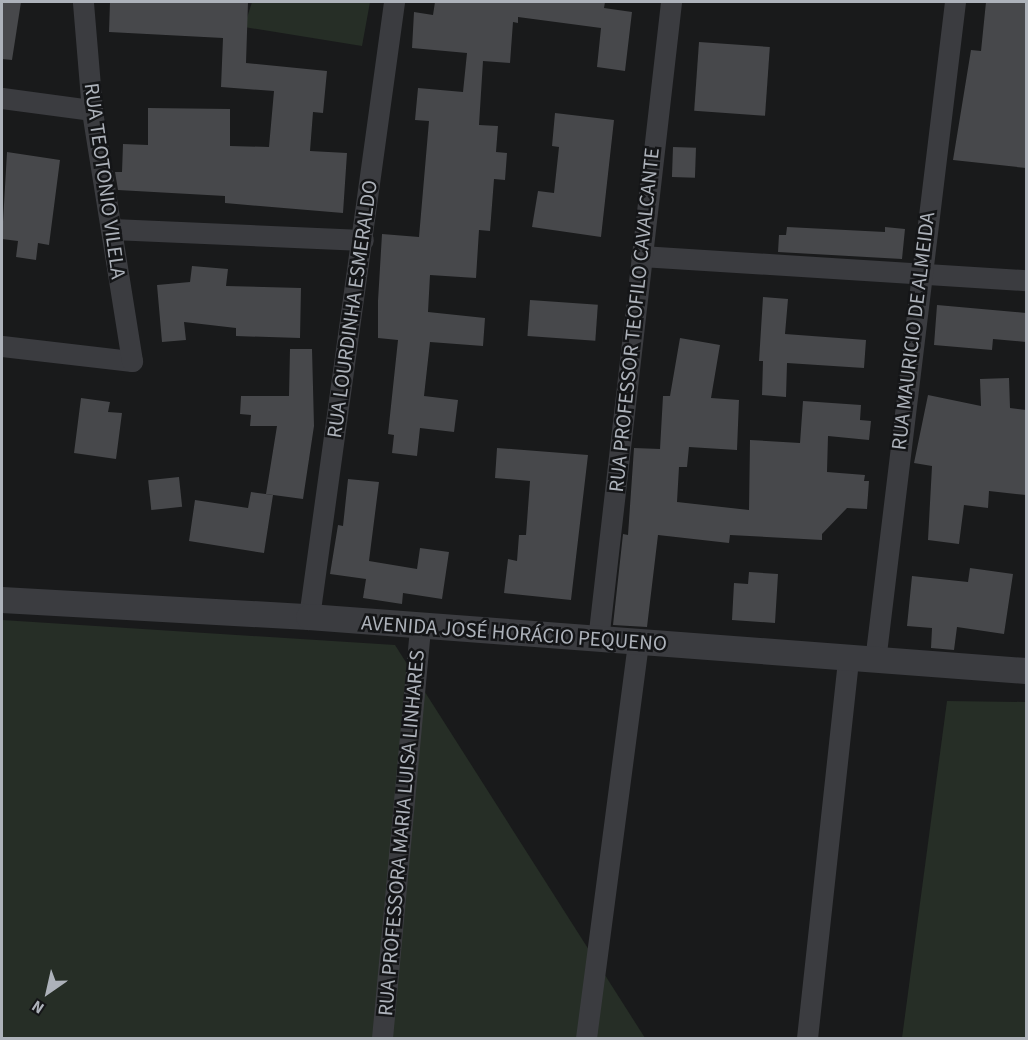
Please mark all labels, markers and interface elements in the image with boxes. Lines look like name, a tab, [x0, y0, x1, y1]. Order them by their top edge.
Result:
street label: RUA TEOTONIO VILELA	[79, 81, 131, 281]
street label: RUA PROFESSOR TEOFILO CAVALCANTE	[603, 147, 665, 493]
street label: RUA LOURDINHA ESMERALDO	[321, 178, 383, 440]
street label: RUA MAURICIO DE ALMEIDA	[886, 211, 940, 451]
street label: AVENIDA JOSÉ HORÁCIO PEQUENO	[360, 610, 668, 656]
street label: RUA PROFESSORA MARIA LUISA LINHARES	[372, 649, 430, 1017]
north arrow	[18, 962, 78, 1022]
text: N	[27, 995, 49, 1019]

